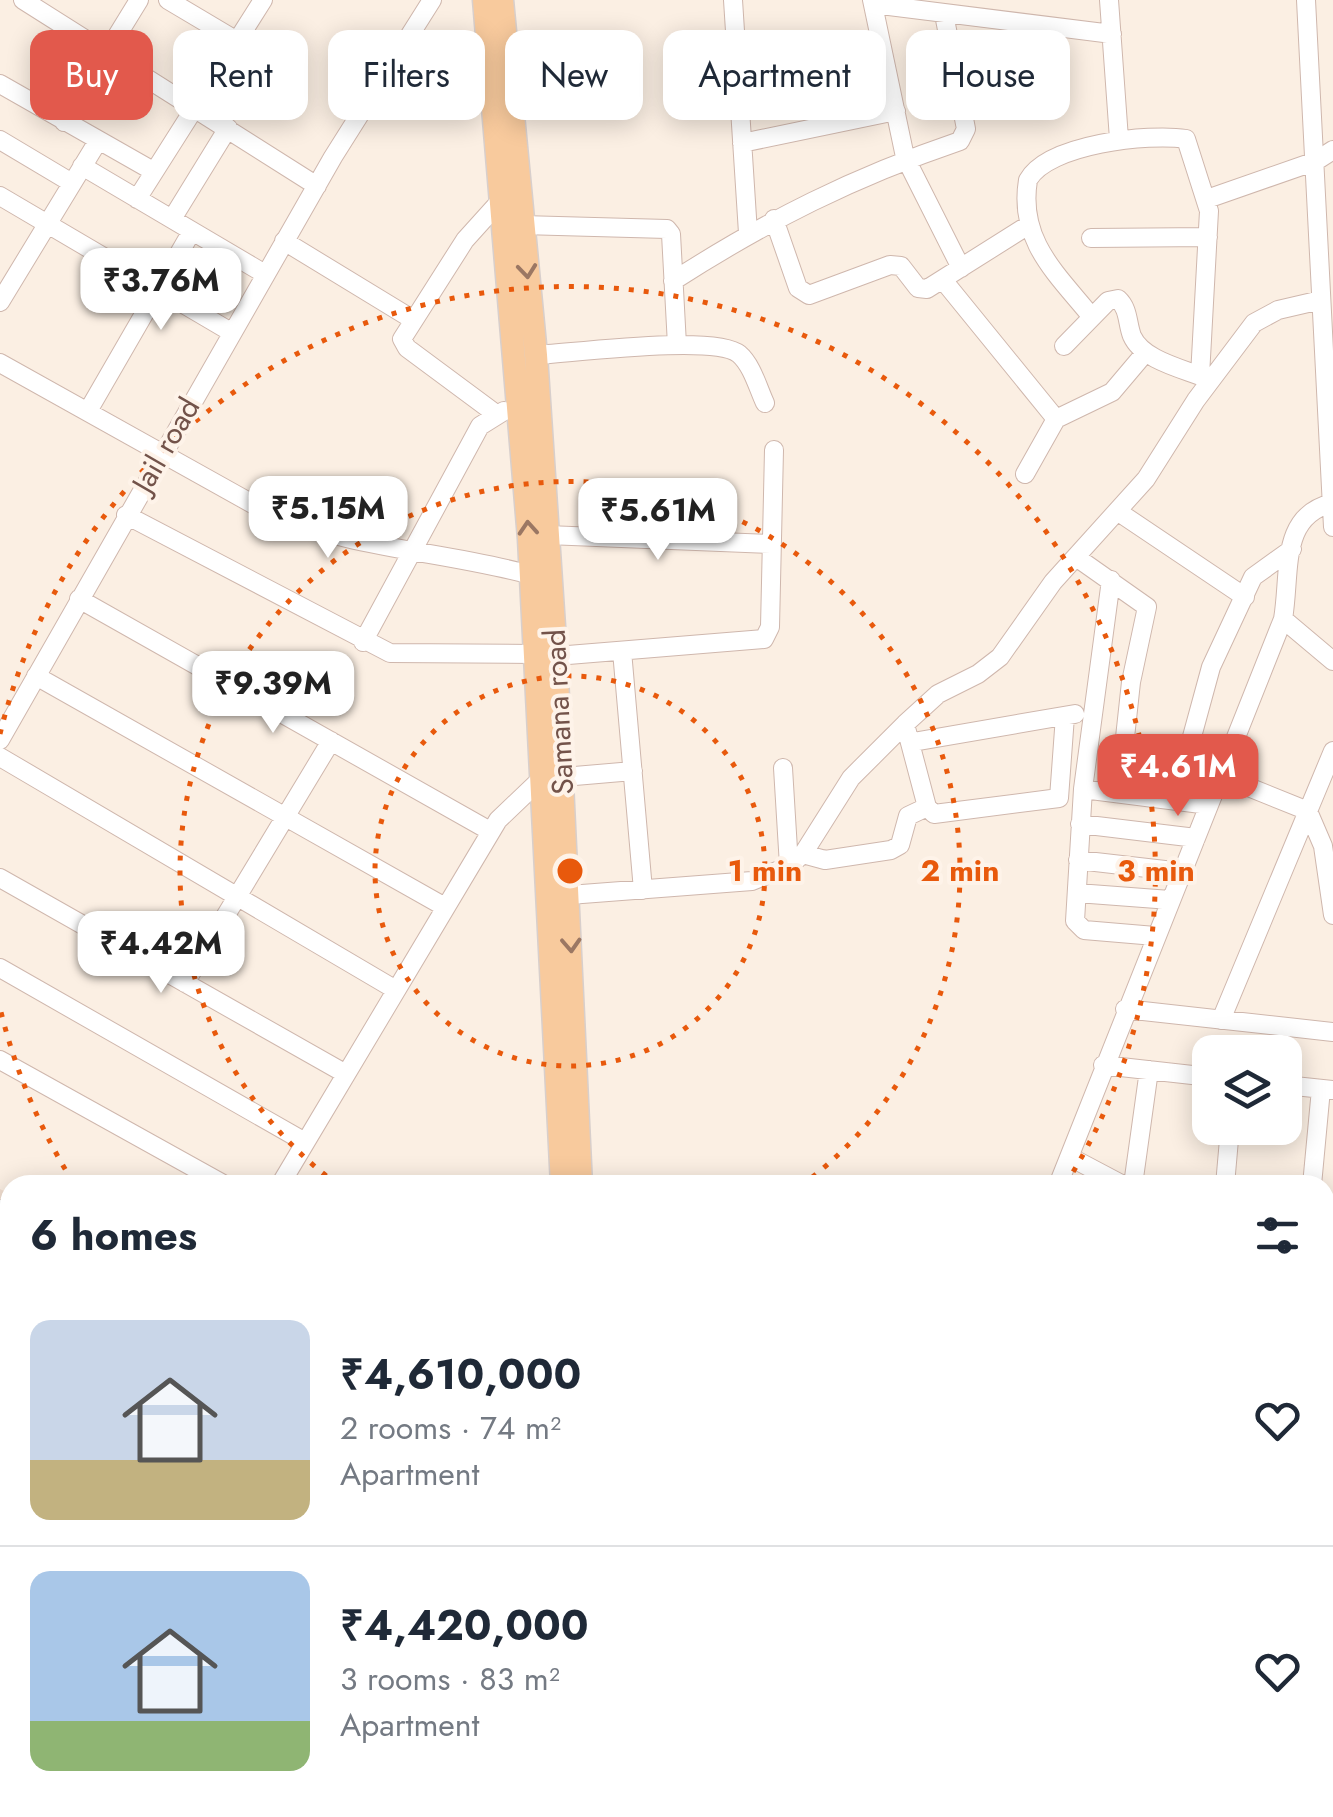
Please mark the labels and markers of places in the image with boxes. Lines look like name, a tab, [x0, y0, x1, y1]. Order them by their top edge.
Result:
pin: ₹3.76M	[80, 248, 242, 333]
pin: ₹5.15M	[247, 476, 409, 561]
pin: ₹5.61M	[577, 478, 739, 563]
pin: ₹9.39M	[192, 651, 354, 736]
pin: ₹4.61M	[1097, 734, 1259, 819]
centre of rings	[552, 853, 588, 889]
pin: ₹4.42M	[80, 911, 242, 996]

